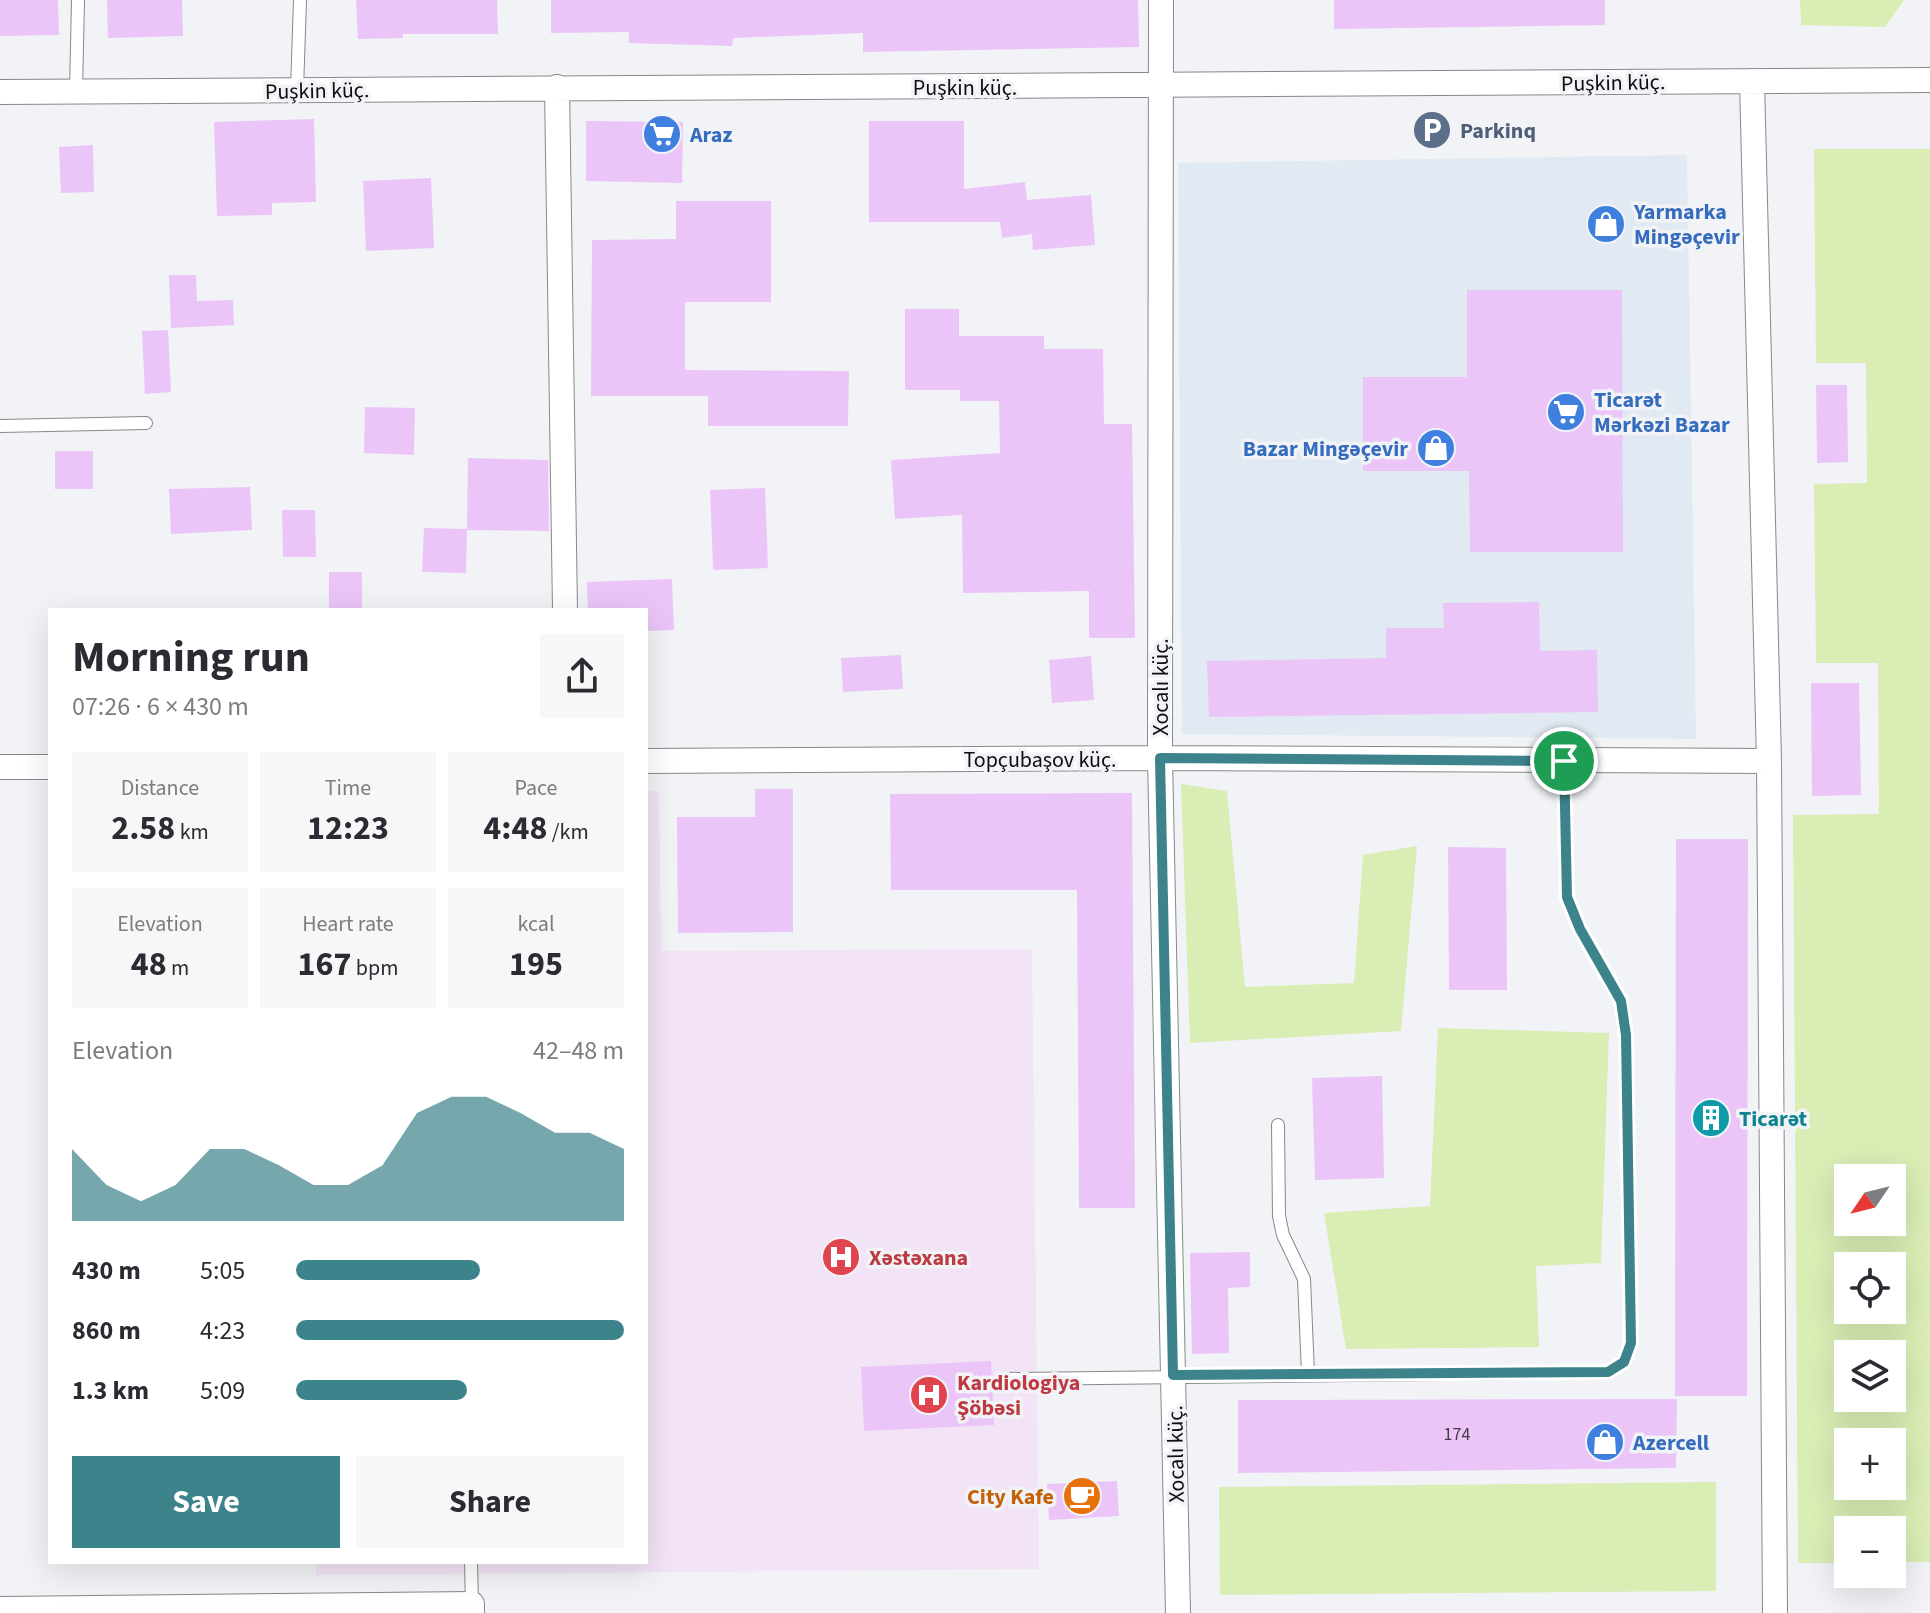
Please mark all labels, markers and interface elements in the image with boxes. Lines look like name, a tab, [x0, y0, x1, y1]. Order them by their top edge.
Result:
street label: Puşkin küç.	[1561, 66, 1666, 100]
street label: Puşkin küç.	[913, 72, 1017, 104]
street label: Puşkin küç.	[265, 74, 370, 108]
parking icon: Parkinq	[1411, 109, 1453, 151]
supermarket icon: Araz	[641, 113, 683, 155]
place label: Parkinq	[1460, 115, 1536, 147]
place label: Araz	[689, 119, 732, 151]
place label: Yarmarka Mingəçevir	[1633, 196, 1740, 253]
shop icon: Yarmarka Mingəçevir	[1585, 203, 1627, 245]
place label: Ticarət Mərkəzi Bazar	[1594, 384, 1730, 441]
supermarket icon: Ticarət Mərkəzi Bazar	[1545, 391, 1587, 433]
shop icon: Bazar Mingəçevir	[1415, 427, 1457, 469]
place label: Bazar Mingəçevir	[1243, 433, 1408, 465]
text: Morning run	[72, 626, 310, 689]
button: share	[540, 634, 624, 718]
street label: Xocalı küç.	[1145, 638, 1177, 736]
text: 07:26 · 6 × 430 m	[72, 688, 249, 725]
pin	[1530, 727, 1598, 795]
icon: arrive	[1542, 739, 1586, 783]
street label: Topçubaşov küç.	[963, 744, 1117, 776]
text: Distance	[121, 772, 199, 804]
text: Time	[325, 772, 371, 804]
text: Pace	[514, 772, 558, 804]
text: 2.58	[111, 804, 175, 853]
text: 12:23	[307, 804, 389, 853]
text: 4:48	[483, 804, 547, 853]
text: km	[175, 816, 209, 848]
text: /km	[547, 816, 589, 848]
text: Elevation	[117, 908, 203, 940]
text: Heart rate	[302, 908, 394, 940]
text: kcal	[517, 908, 555, 940]
text: 48	[131, 940, 167, 989]
text: 167	[298, 940, 351, 989]
text: 195	[509, 940, 563, 989]
text: m	[167, 952, 189, 984]
text: bpm	[351, 952, 398, 984]
text: Elevation	[72, 1032, 173, 1069]
text: 42–48 m	[533, 1032, 624, 1069]
building icon: Ticarət	[1690, 1097, 1732, 1139]
place label: Ticarət	[1739, 1103, 1808, 1135]
north arrow	[1834, 1164, 1906, 1236]
map controls	[1834, 1164, 1906, 1588]
hospital icon: Xəstəxana	[820, 1236, 862, 1278]
place label: Xəstəxana	[869, 1242, 968, 1274]
text: 430 m	[72, 1252, 141, 1289]
text: 5:05	[200, 1252, 245, 1289]
button: locate	[1834, 1252, 1906, 1324]
text: 860 m	[72, 1312, 141, 1349]
text: 4:23	[200, 1312, 245, 1349]
button: layers	[1834, 1340, 1906, 1412]
place label: Kardiologiya Şöbəsi	[957, 1367, 1080, 1424]
text: 1.3 km	[72, 1372, 149, 1409]
text: 5:09	[200, 1372, 245, 1409]
hospital icon: Kardiologiya Şöbəsi	[908, 1374, 950, 1416]
street label: Xocalı küç.	[1159, 1405, 1193, 1503]
shop icon: Azercell	[1584, 1421, 1626, 1463]
house number: 174	[1444, 1422, 1470, 1447]
place label: Azercell	[1632, 1427, 1710, 1459]
button: +	[1834, 1428, 1906, 1500]
button: Save	[72, 1456, 340, 1548]
button: Share	[356, 1456, 624, 1548]
cafe icon: City Kafe	[1061, 1475, 1103, 1517]
place label: City Kafe	[967, 1481, 1054, 1513]
button: −	[1834, 1516, 1906, 1588]

